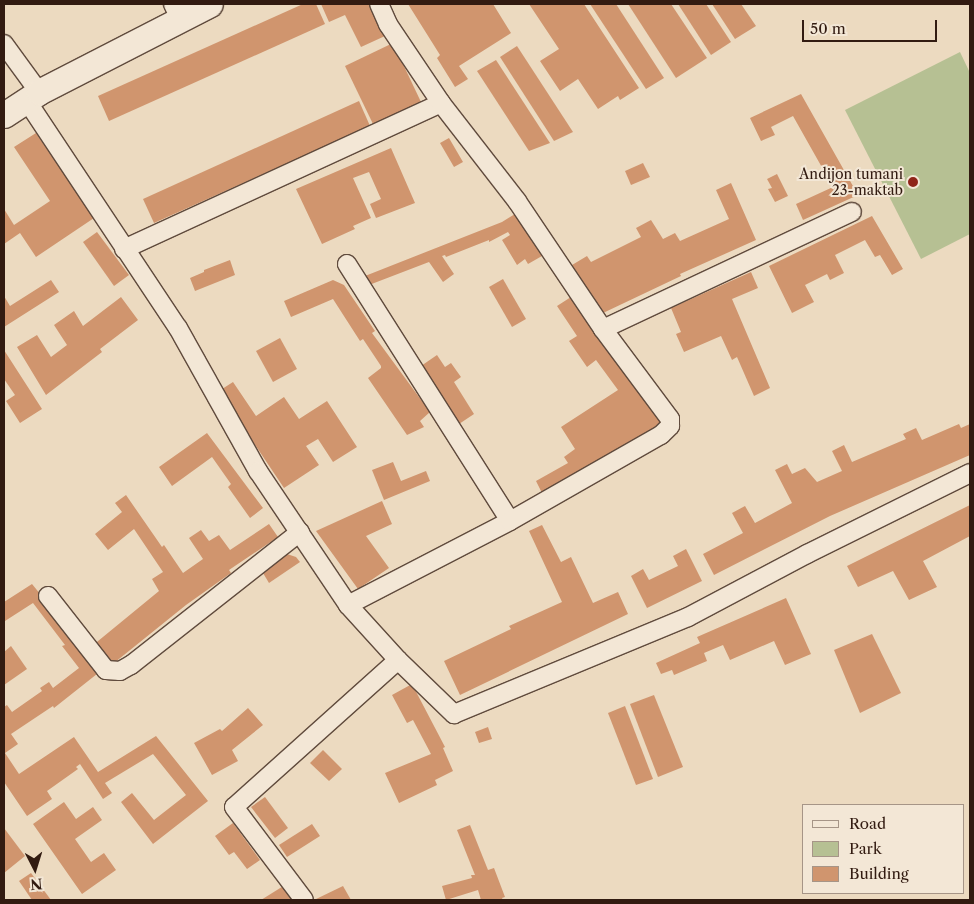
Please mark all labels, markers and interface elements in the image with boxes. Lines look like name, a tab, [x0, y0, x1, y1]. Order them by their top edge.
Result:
scale bar	[804, 10, 939, 42]
text: 50 m	[810, 19, 846, 38]
place label: Andijon tumani 23-maktab	[799, 166, 903, 198]
marker: Andijon tumani 23-maktab	[907, 176, 919, 188]
legend	[802, 804, 964, 894]
text: Road	[849, 814, 886, 833]
text: Park	[849, 839, 882, 858]
north arrow	[10, 844, 60, 894]
text: Building	[849, 864, 909, 883]
text: N	[29, 874, 43, 893]

